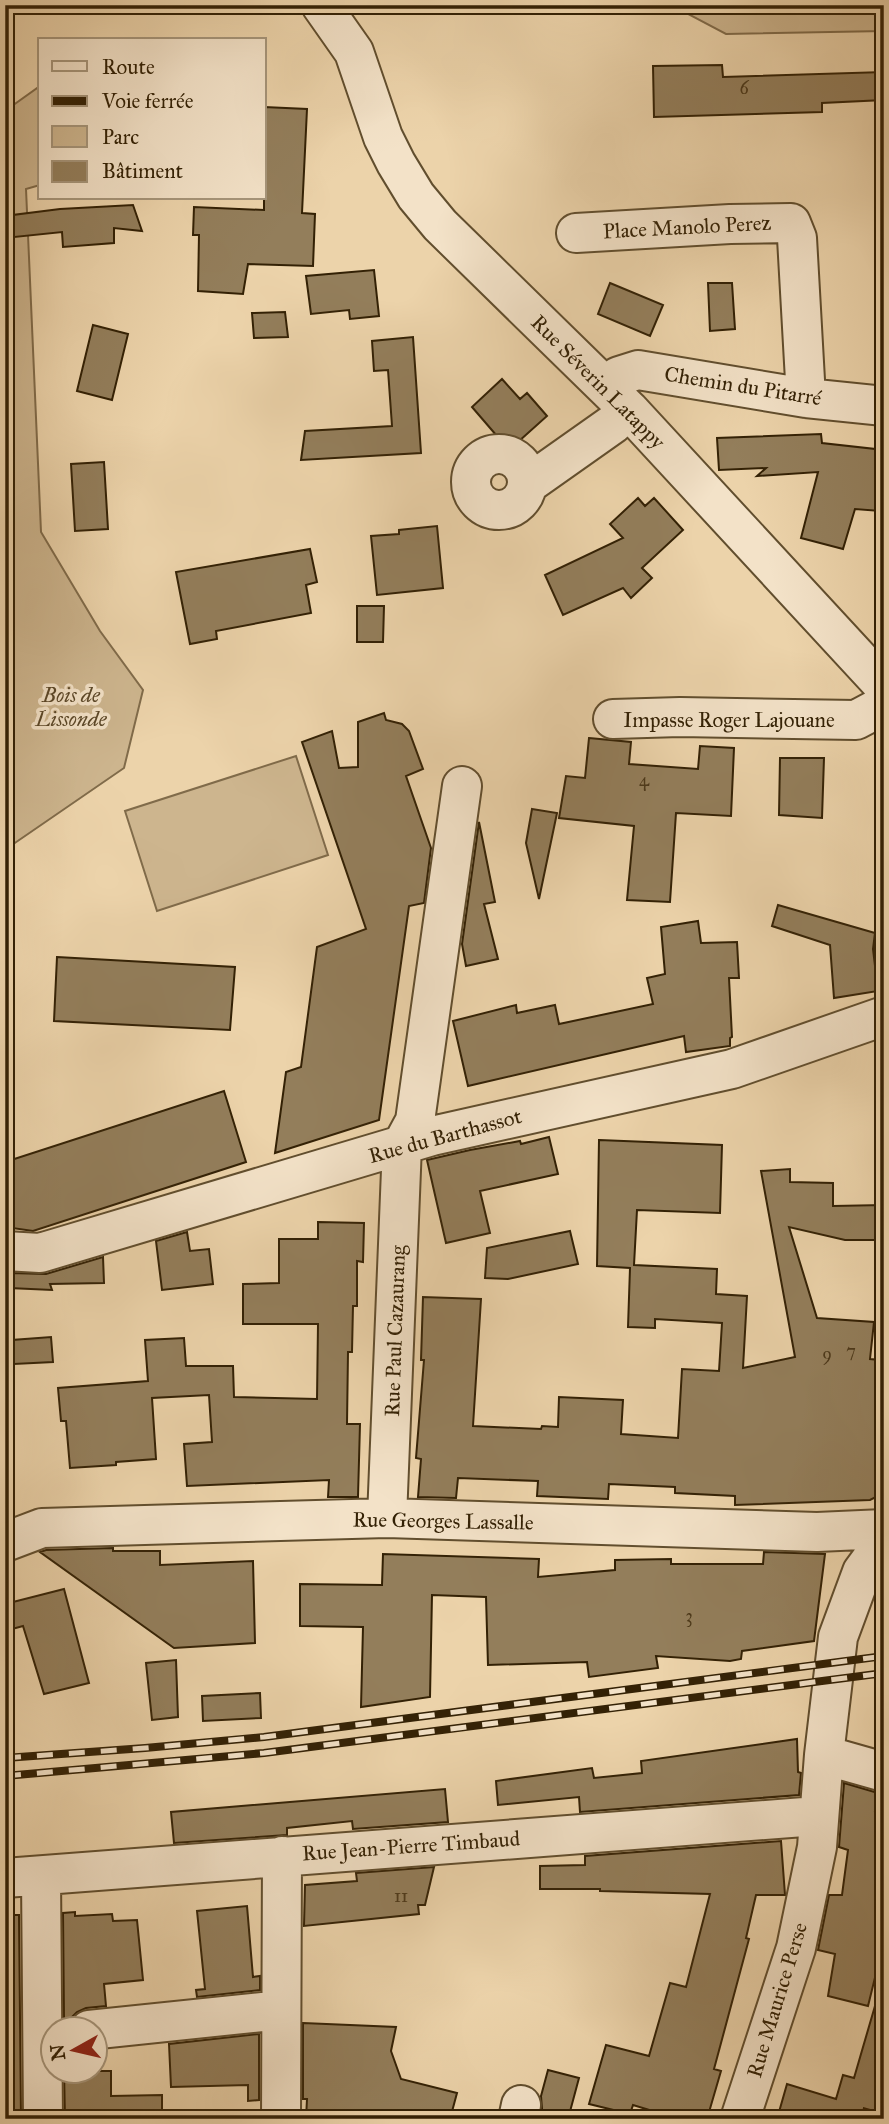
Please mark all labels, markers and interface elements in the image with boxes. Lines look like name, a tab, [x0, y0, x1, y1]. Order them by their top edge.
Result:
legend	[38, 38, 266, 200]
text: Route	[102, 54, 155, 80]
house number: 6	[739, 77, 749, 99]
text: Voie ferrée	[101, 88, 194, 114]
text: Parc	[102, 124, 139, 150]
text: Bâtiment	[102, 158, 184, 184]
street label: Place Manolo Perez	[602, 210, 772, 244]
street label: Rue Séverin Latappy	[525, 309, 671, 455]
street label: Chemin du Pitarré	[663, 361, 824, 411]
park label: Bois de Lissonde	[34, 682, 108, 732]
street label: Impasse Roger Lajouane	[623, 707, 835, 733]
house number: 4	[639, 769, 650, 791]
street label: Rue du Barthassot	[366, 1103, 525, 1169]
street label: Rue Paul Cazaurang	[379, 1244, 411, 1417]
house number: 7	[846, 1340, 856, 1362]
house number: 9	[822, 1343, 832, 1365]
street label: Rue Georges Lassalle	[352, 1506, 534, 1536]
house number: 3	[685, 1605, 693, 1627]
street label: Rue Jean-Pierre Timbaud	[301, 1825, 521, 1867]
house number: 11	[394, 1885, 408, 1907]
street label: Rue Maurice Perse	[741, 1919, 813, 2081]
north arrow	[38, 2016, 108, 2086]
text: N	[45, 2043, 70, 2062]

